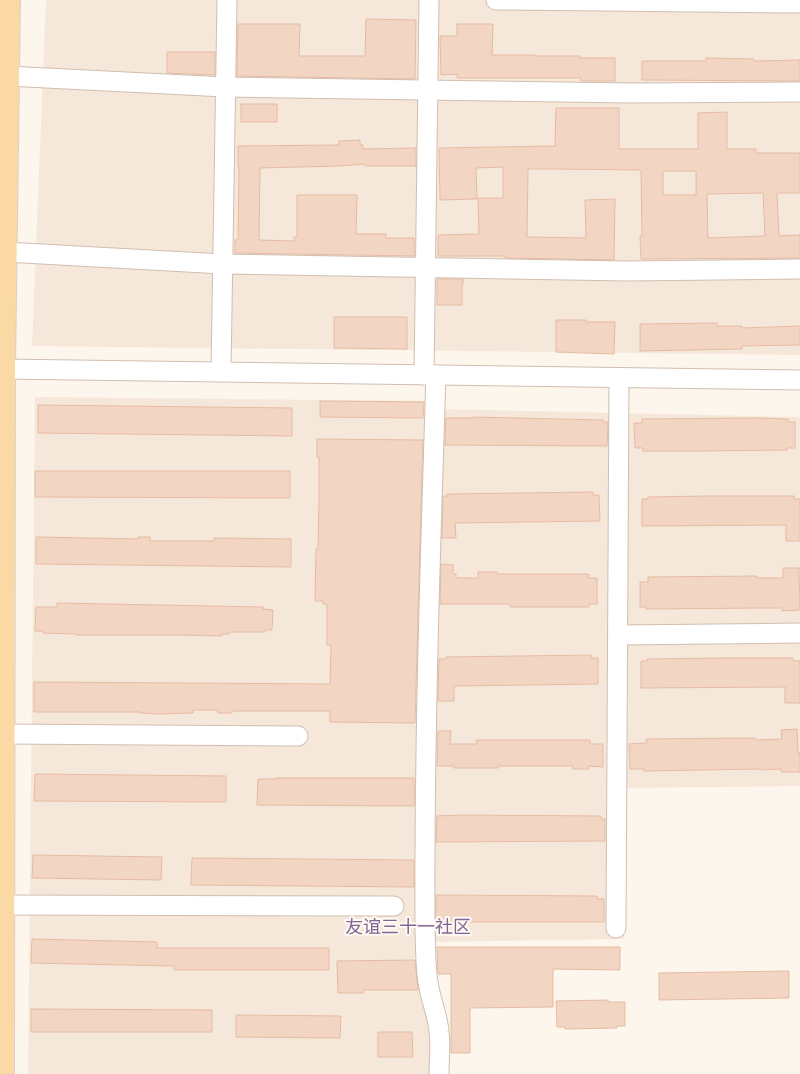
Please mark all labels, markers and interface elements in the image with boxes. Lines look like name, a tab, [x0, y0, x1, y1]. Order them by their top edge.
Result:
district label: 友谊三十一社区	[345, 915, 471, 938]

